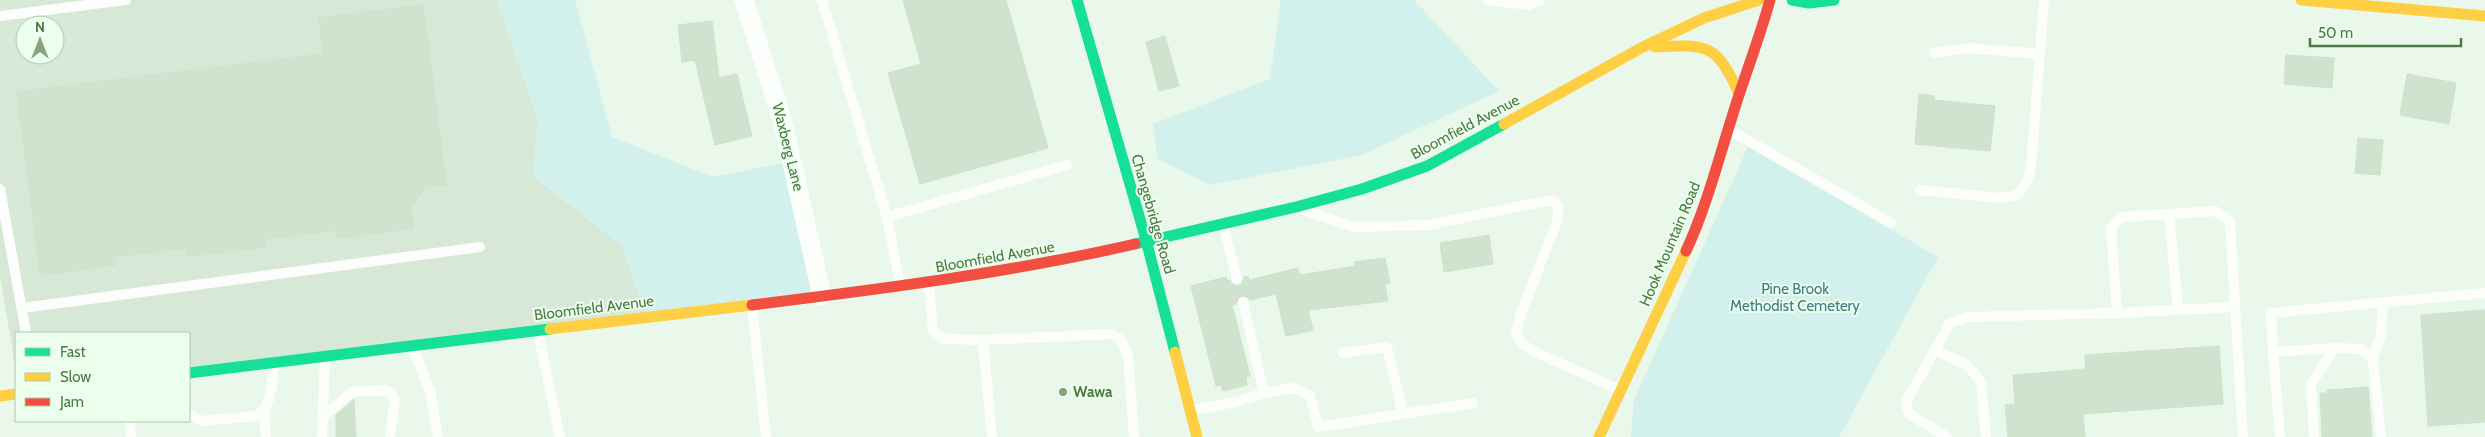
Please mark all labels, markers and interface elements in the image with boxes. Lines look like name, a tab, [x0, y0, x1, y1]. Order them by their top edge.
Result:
north arrow	[15, 15, 65, 65]
scale bar	[2310, 15, 2461, 47]
text: N	[35, 18, 45, 36]
text: 50 m	[2318, 24, 2353, 42]
street label: Bloomfield Avenue	[1408, 91, 1523, 163]
street label: Waxberg Lane	[768, 101, 808, 193]
street label: Changebridge Road	[1127, 152, 1179, 276]
street label: Hook Mountain Road	[1636, 179, 1704, 309]
street label: Bloomfield Avenue	[934, 238, 1056, 276]
park label: Pine Brook Methodist Cemetery	[1730, 280, 1860, 315]
street label: Bloomfield Avenue	[533, 292, 655, 324]
legend	[15, 332, 190, 422]
text: Fast	[60, 343, 85, 361]
text: Slow	[60, 368, 91, 386]
place label: Wawa	[1073, 383, 1113, 401]
marker: Wawa	[1057, 386, 1069, 398]
text: Jam	[59, 393, 84, 411]

